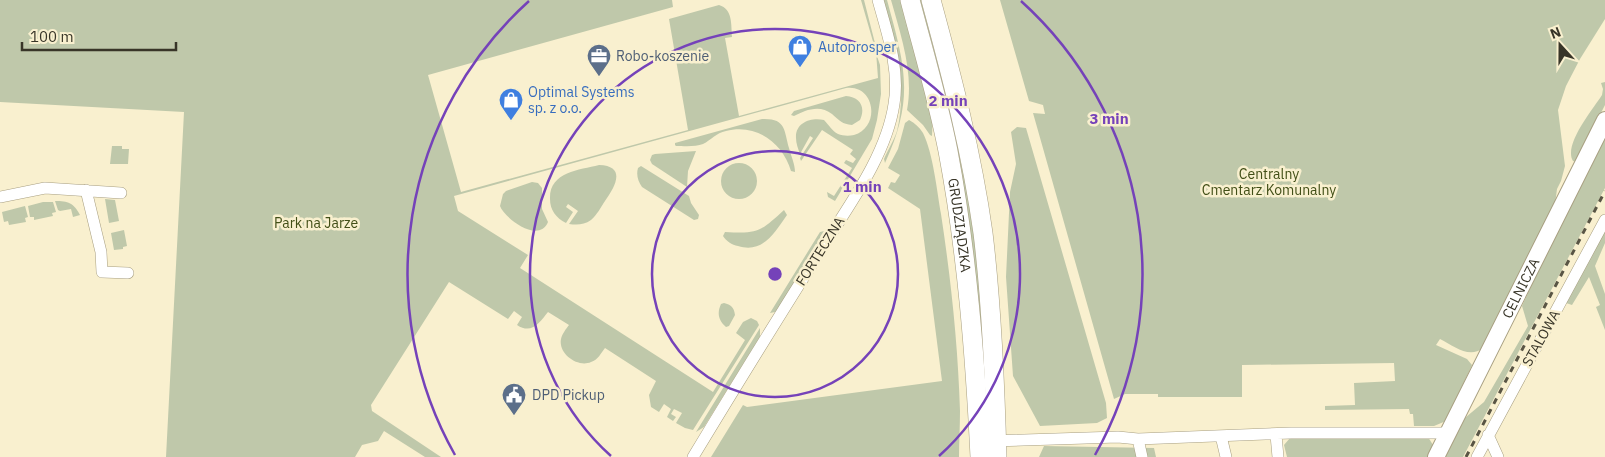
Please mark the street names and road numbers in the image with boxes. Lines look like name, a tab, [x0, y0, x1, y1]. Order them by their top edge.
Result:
street label: GRUDZIĄDZKA	[944, 177, 975, 274]
street label: FORTECZNA	[792, 213, 848, 289]
street label: CELNICZA	[1498, 255, 1543, 321]
street label: STALOWA	[1518, 307, 1564, 369]

